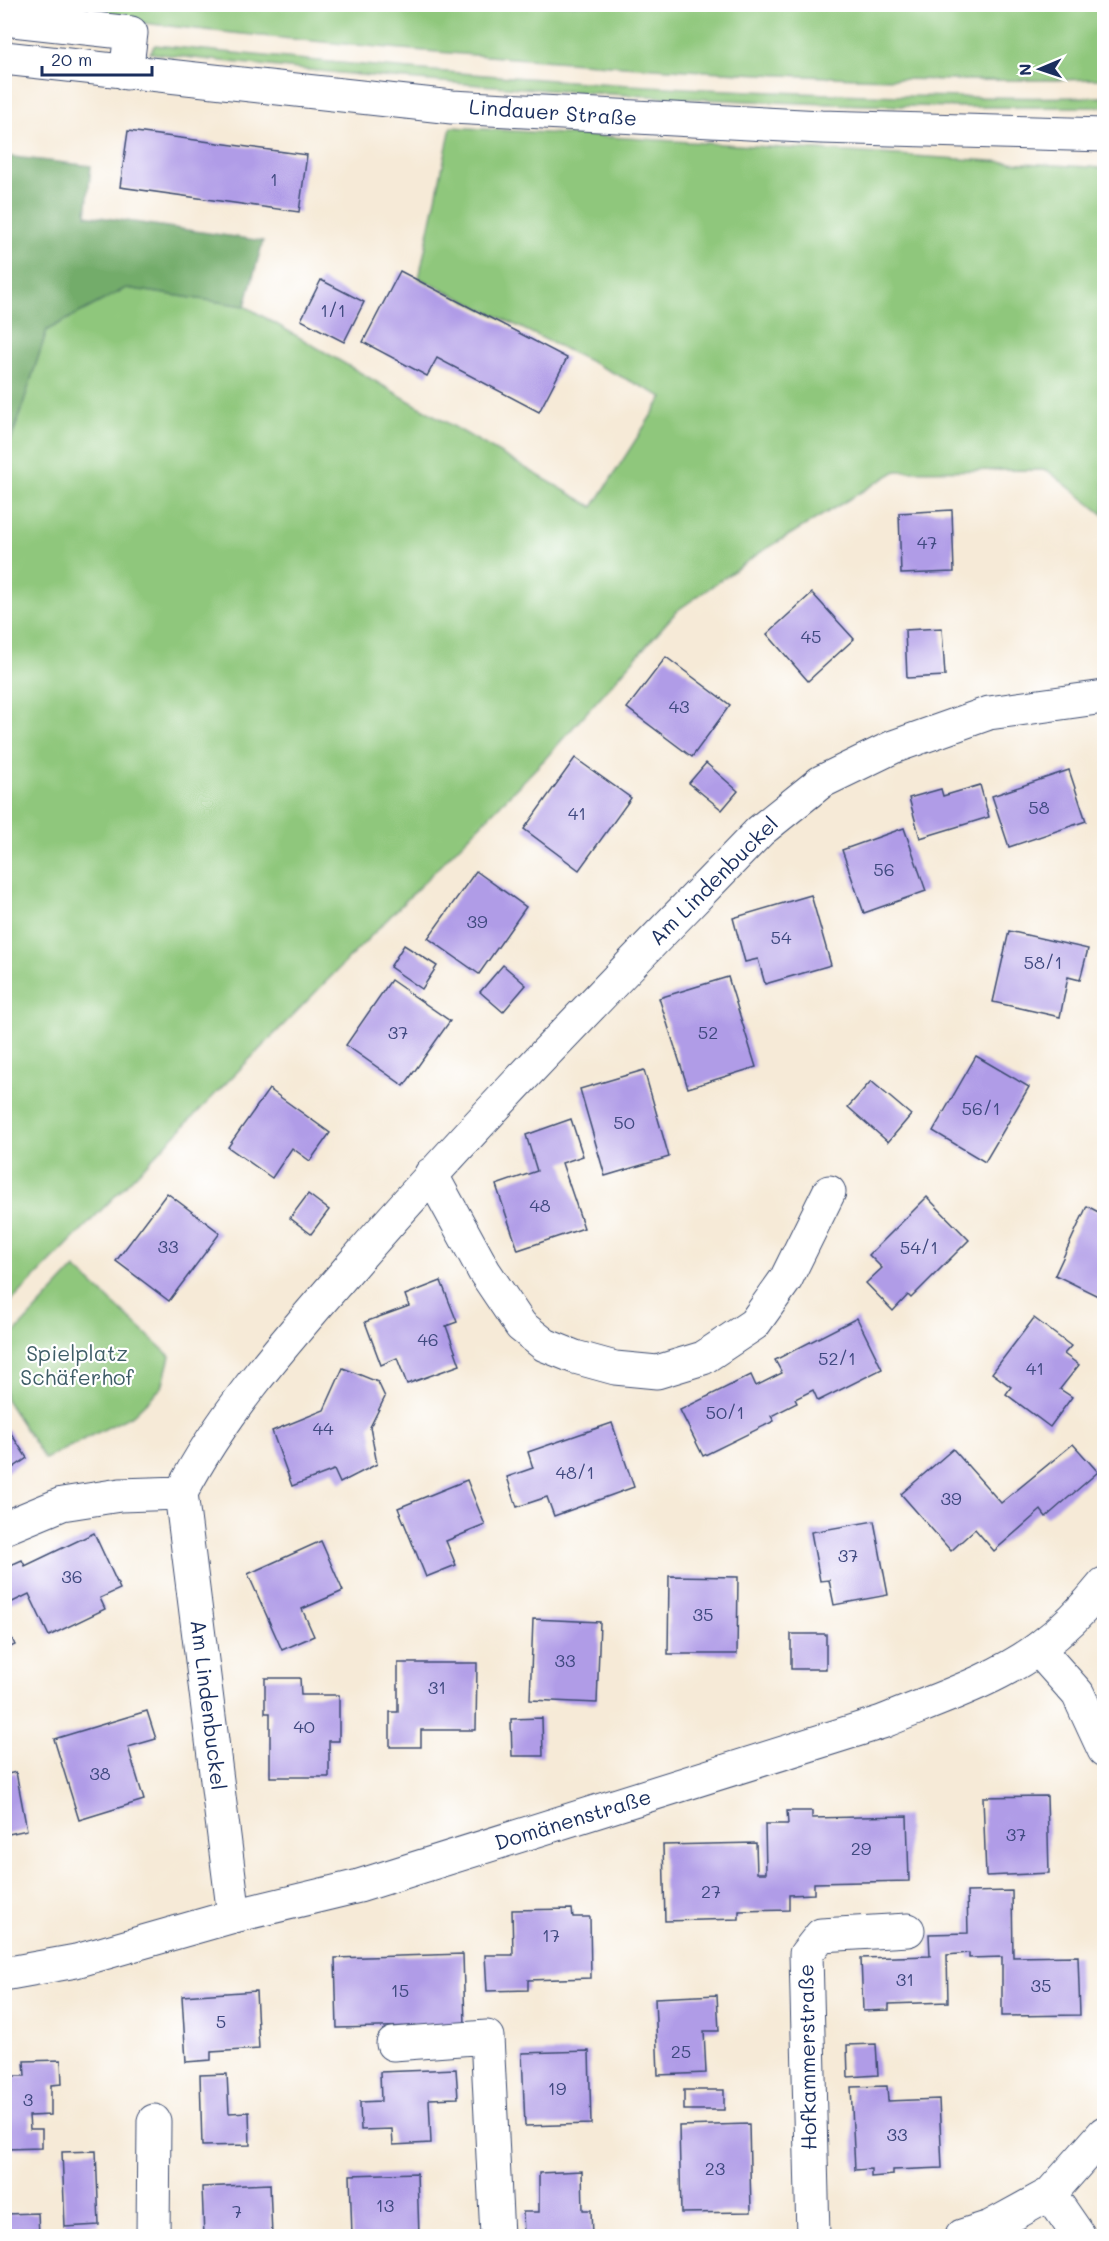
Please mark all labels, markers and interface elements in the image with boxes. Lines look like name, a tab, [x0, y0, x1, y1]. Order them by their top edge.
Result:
scale bar	[42, 39, 152, 77]
north arrow	[1010, 39, 1070, 99]
text: 20 m	[51, 47, 92, 71]
text: N	[1014, 63, 1035, 76]
street label: Lindauer Straße	[468, 92, 638, 131]
house number: 1	[270, 167, 278, 191]
house number: 1/1	[320, 298, 346, 322]
house number: 47	[917, 530, 937, 554]
house number: 45	[800, 624, 822, 648]
house number: 43	[668, 694, 690, 718]
house number: 58	[1028, 795, 1050, 819]
house number: 41	[568, 801, 586, 825]
street label: Am Lindenbuckel	[643, 810, 783, 950]
house number: 56	[873, 857, 895, 881]
house number: 39	[466, 909, 488, 933]
house number: 54	[770, 925, 792, 949]
house number: 58/1	[1024, 950, 1062, 974]
house number: 37	[388, 1020, 408, 1044]
house number: 52	[698, 1020, 718, 1044]
house number: 56/1	[962, 1096, 1000, 1120]
house number: 50	[613, 1110, 635, 1134]
house number: 48	[529, 1193, 551, 1217]
house number: 33	[157, 1234, 179, 1258]
house number: 54/1	[900, 1235, 938, 1259]
house number: 46	[417, 1327, 439, 1351]
park label: Spielplatz Schäferhof	[20, 1339, 134, 1390]
house number: 52/1	[818, 1346, 856, 1370]
house number: 41	[1026, 1356, 1044, 1380]
house number: 50/1	[705, 1400, 745, 1424]
house number: 44	[312, 1416, 334, 1440]
house number: 48/1	[556, 1460, 594, 1484]
house number: 39	[940, 1486, 962, 1510]
house number: 37	[838, 1543, 858, 1567]
house number: 36	[61, 1564, 83, 1588]
house number: 35	[692, 1602, 714, 1626]
street label: Am Lindenbuckel	[186, 1618, 233, 1792]
house number: 33	[554, 1648, 576, 1672]
house number: 31	[428, 1675, 446, 1699]
house number: 40	[293, 1714, 315, 1738]
house number: 38	[89, 1761, 111, 1785]
street label: Domänenstraße	[491, 1782, 654, 1855]
house number: 37	[1006, 1822, 1026, 1846]
house number: 29	[851, 1836, 872, 1860]
house number: 27	[701, 1879, 721, 1903]
house number: 17	[542, 1923, 560, 1947]
street label: Hofkammerstraße	[791, 1964, 822, 2150]
house number: 31	[896, 1967, 914, 1991]
house number: 35	[1030, 1973, 1052, 1997]
house number: 15	[391, 1978, 409, 2002]
house number: 5	[216, 2009, 226, 2033]
house number: 25	[671, 2039, 691, 2063]
house number: 19	[548, 2076, 567, 2100]
house number: 3	[23, 2087, 33, 2111]
house number: 33	[886, 2122, 908, 2146]
house number: 23	[705, 2156, 725, 2180]
house number: 13	[376, 2193, 394, 2217]
house number: 7	[232, 2199, 242, 2223]

